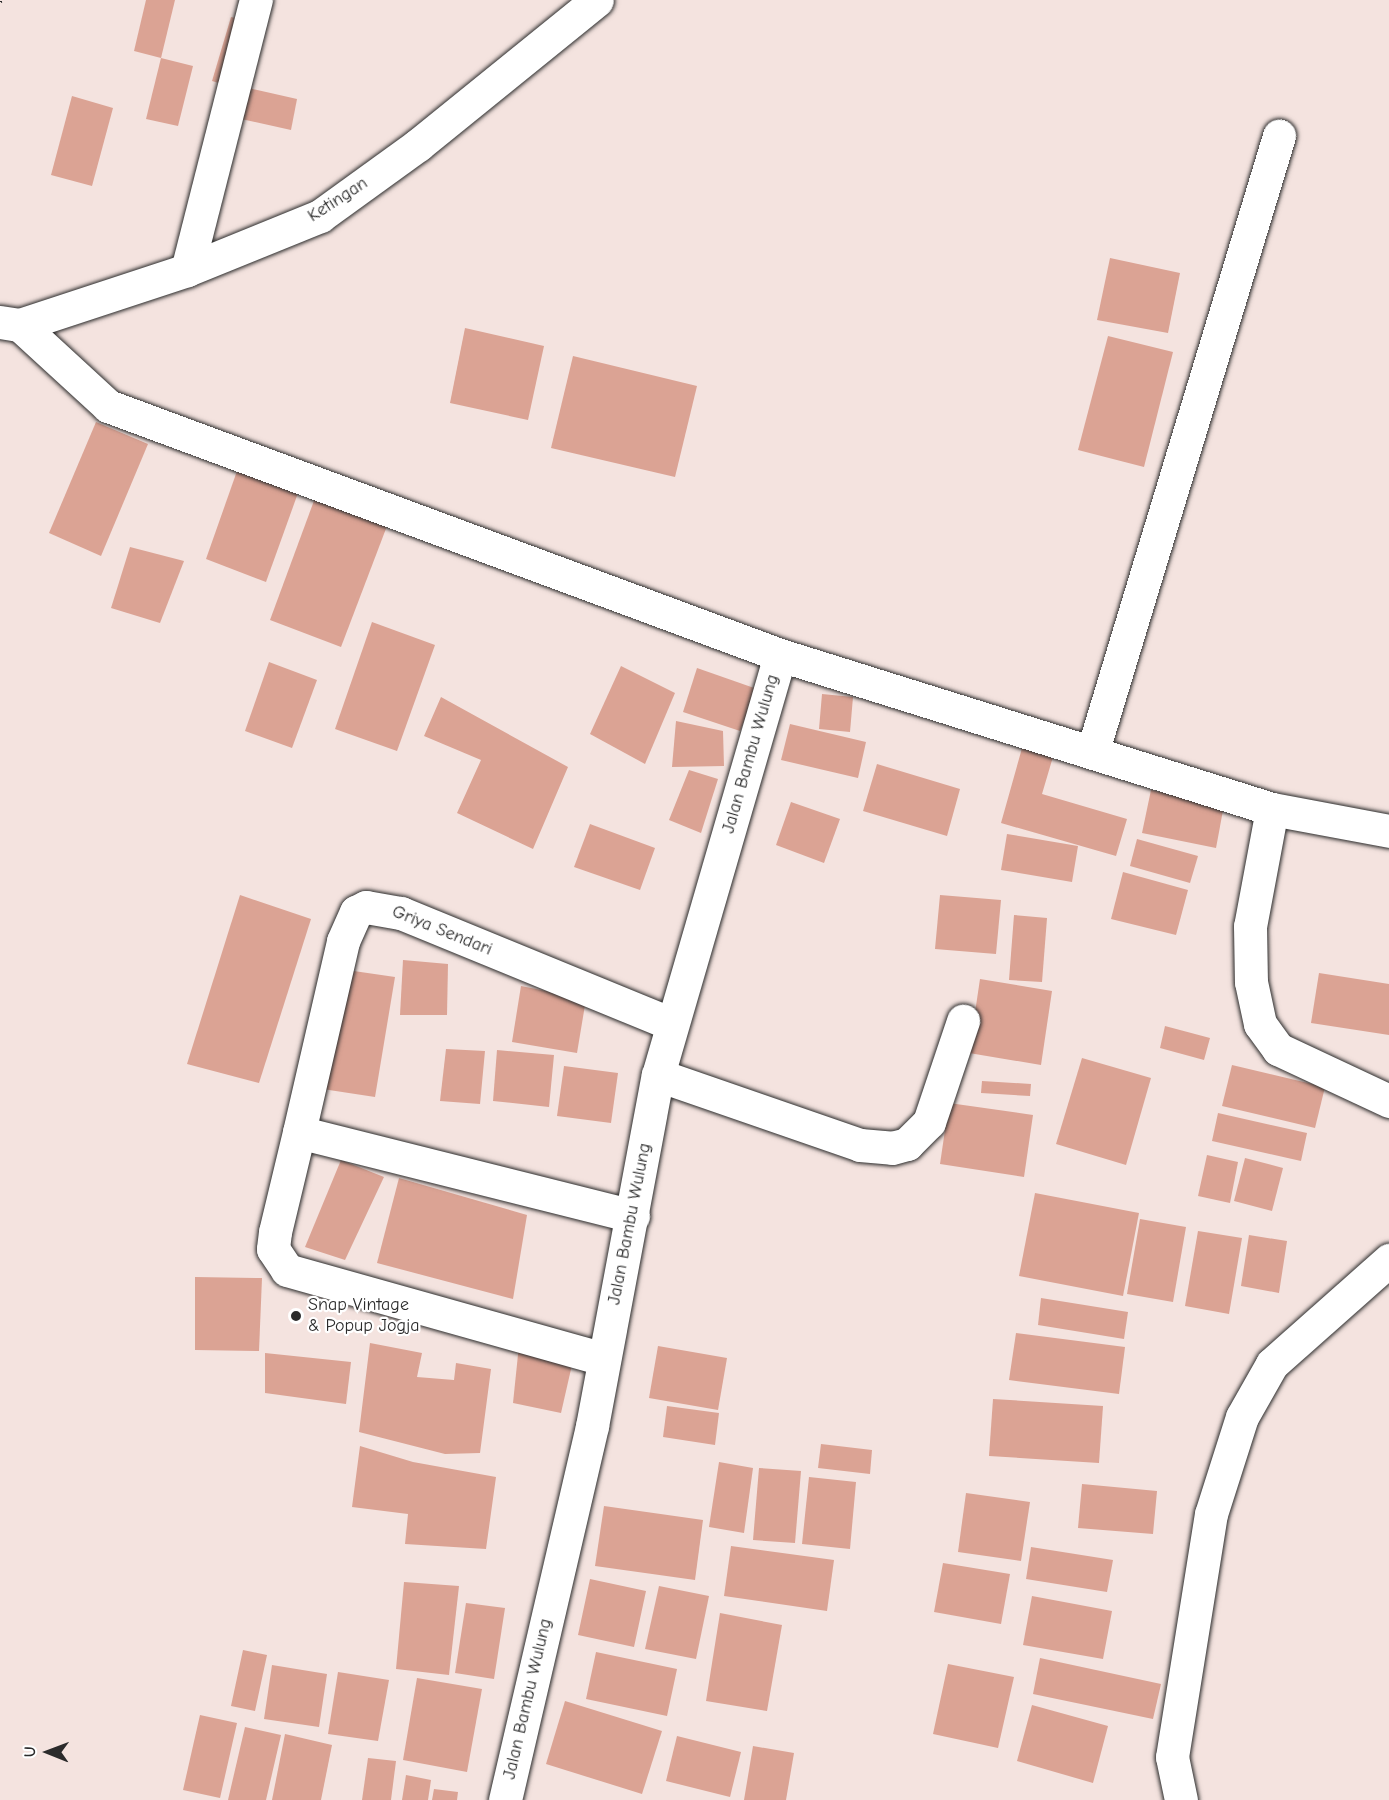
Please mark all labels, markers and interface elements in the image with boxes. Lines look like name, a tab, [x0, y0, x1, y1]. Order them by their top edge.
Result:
street label: Ketingan	[304, 173, 372, 227]
street label: Jalan Bambu Wulung	[718, 672, 784, 836]
street label: Griya Sendari	[389, 901, 495, 961]
street label: Jalan Bambu Wulung	[604, 1141, 656, 1307]
place label: Snap Vintage & Popup Jogja	[308, 1295, 420, 1338]
marker: Snap Vintage & Popup Jogja	[289, 1309, 303, 1323]
street label: Jalan Bambu Wulung	[499, 1617, 557, 1781]
north arrow	[18, 1722, 78, 1782]
text: U	[21, 1746, 39, 1757]

